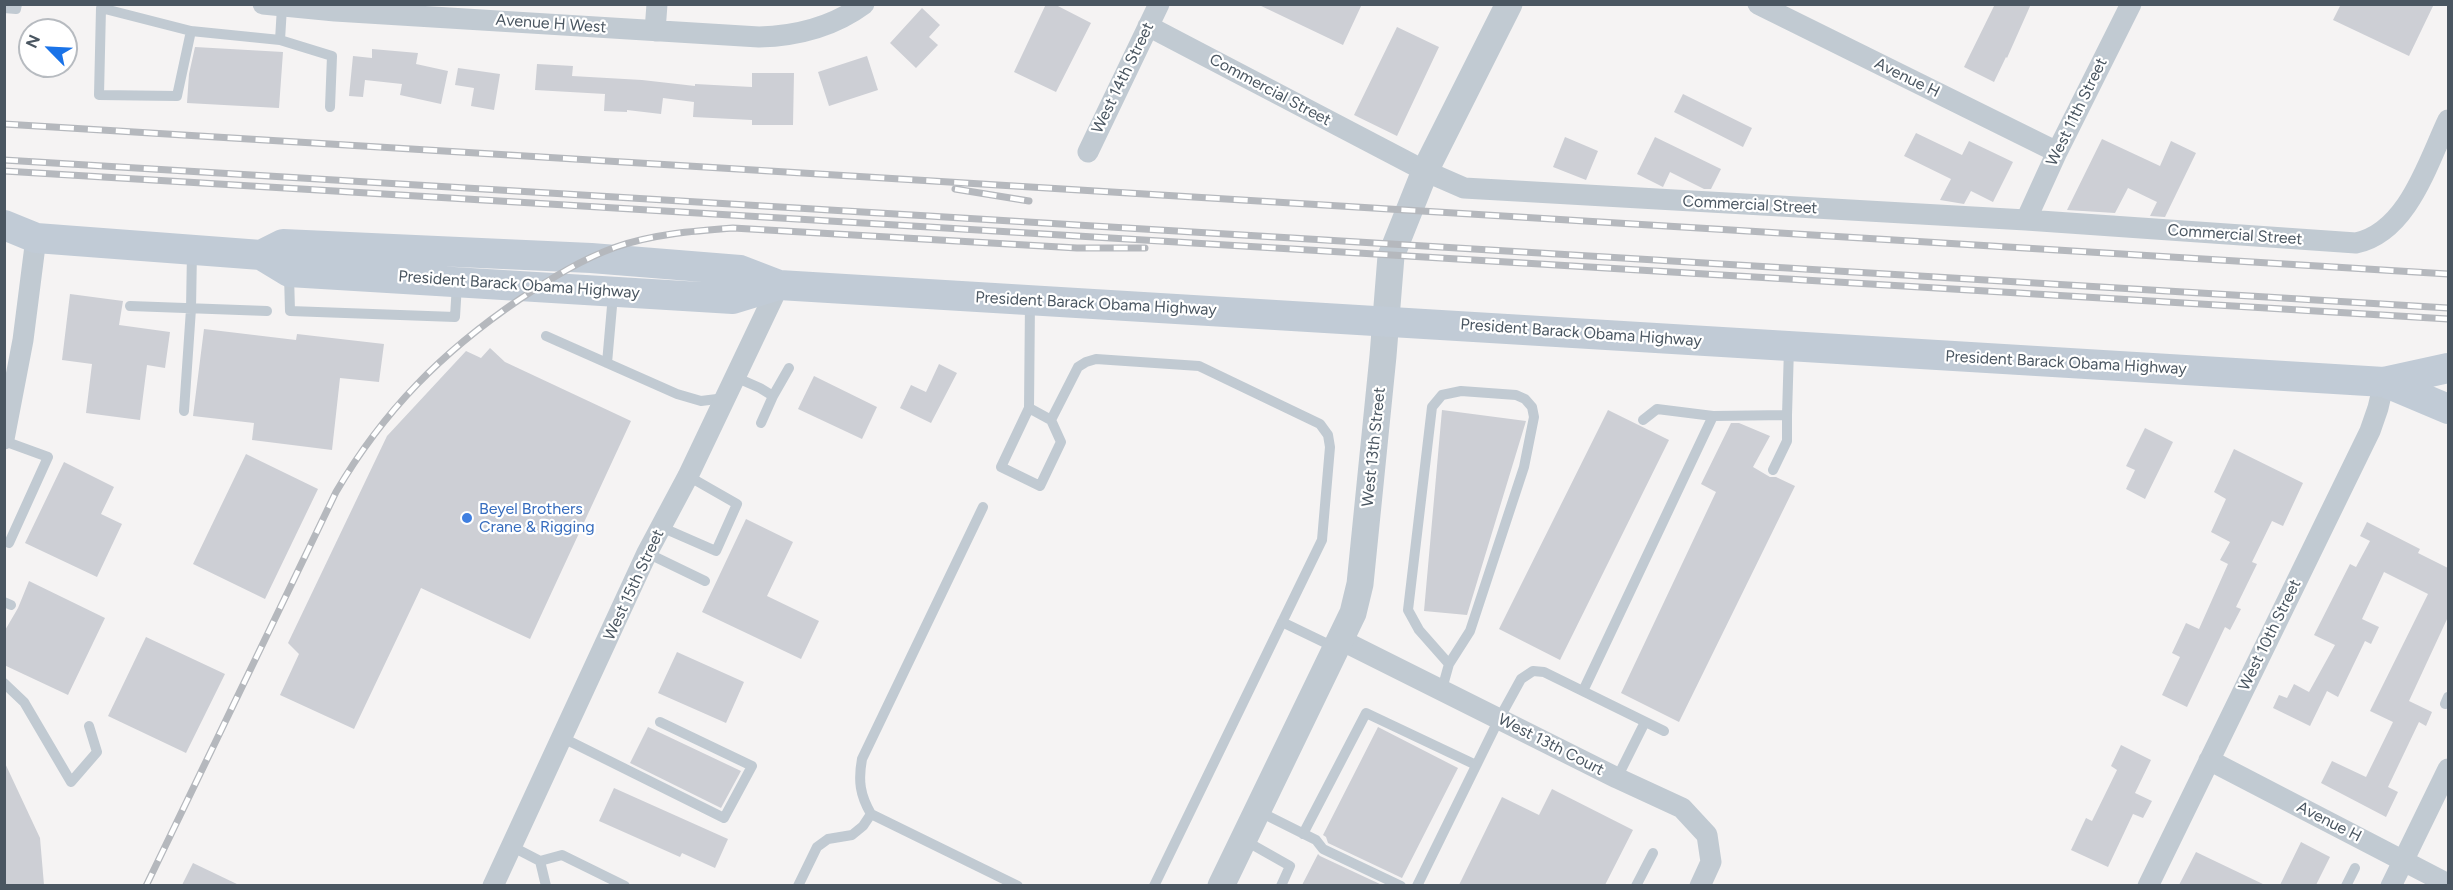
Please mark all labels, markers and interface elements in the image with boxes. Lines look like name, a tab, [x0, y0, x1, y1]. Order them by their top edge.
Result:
street label: Avenue H West	[495, 11, 607, 37]
north arrow	[18, 18, 78, 78]
street label: West 14th Street	[1088, 19, 1158, 137]
text: N	[22, 32, 44, 51]
street label: Commercial Street	[1206, 50, 1334, 130]
street label: Avenue H	[1871, 54, 1943, 102]
street label: West 11th Street	[2043, 55, 2111, 169]
street label: Commercial Street	[1682, 192, 1818, 218]
street label: Commercial Street	[2167, 221, 2303, 249]
street label: President Barack Obama Highway	[398, 267, 640, 303]
street label: President Barack Obama Highway	[975, 288, 1217, 320]
street label: President Barack Obama Highway	[1460, 315, 1702, 351]
street label: President Barack Obama Highway	[1945, 347, 2187, 379]
street label: West 13th Street	[1358, 386, 1390, 508]
place label: Beyel Brothers Crane & Rigging	[479, 499, 595, 537]
marker: Beyel Brothers Crane & Rigging	[460, 511, 474, 525]
street label: West 15th Street	[600, 526, 668, 644]
street label: West 10th Street	[2235, 576, 2305, 694]
street label: West 13th Court	[1495, 710, 1607, 780]
street label: Avenue H	[2293, 798, 2365, 846]

